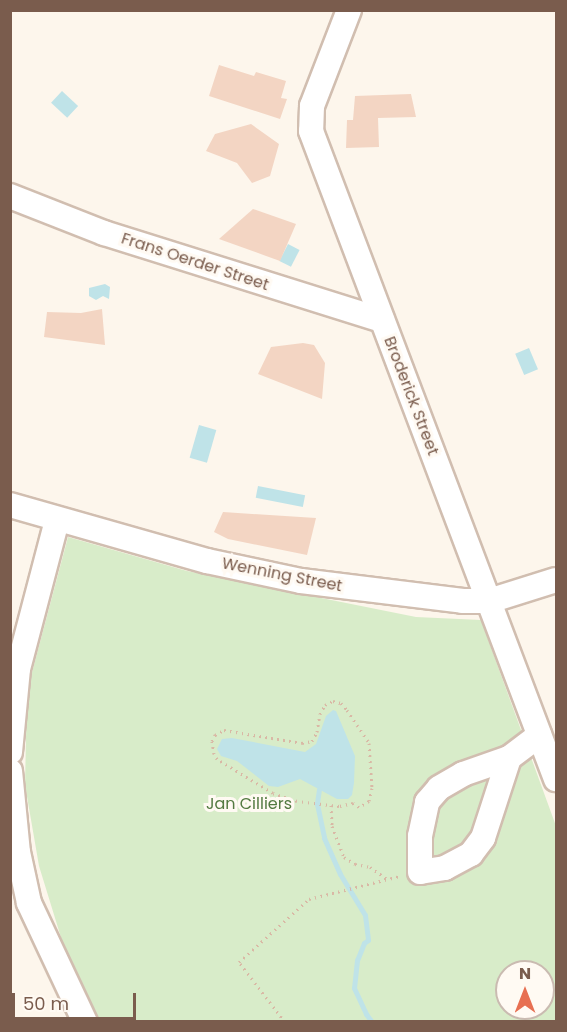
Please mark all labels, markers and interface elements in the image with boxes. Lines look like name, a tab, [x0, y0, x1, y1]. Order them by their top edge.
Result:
street label: Frans Oerder Street	[119, 229, 271, 295]
street label: Broderick Street	[380, 334, 442, 458]
street label: Wenning Street	[220, 554, 344, 596]
park label: Jan Cilliers	[206, 794, 292, 814]
north arrow	[495, 960, 555, 1020]
text: N	[519, 962, 531, 985]
scale bar	[15, 981, 140, 1019]
text: 50 m	[23, 991, 69, 1016]

